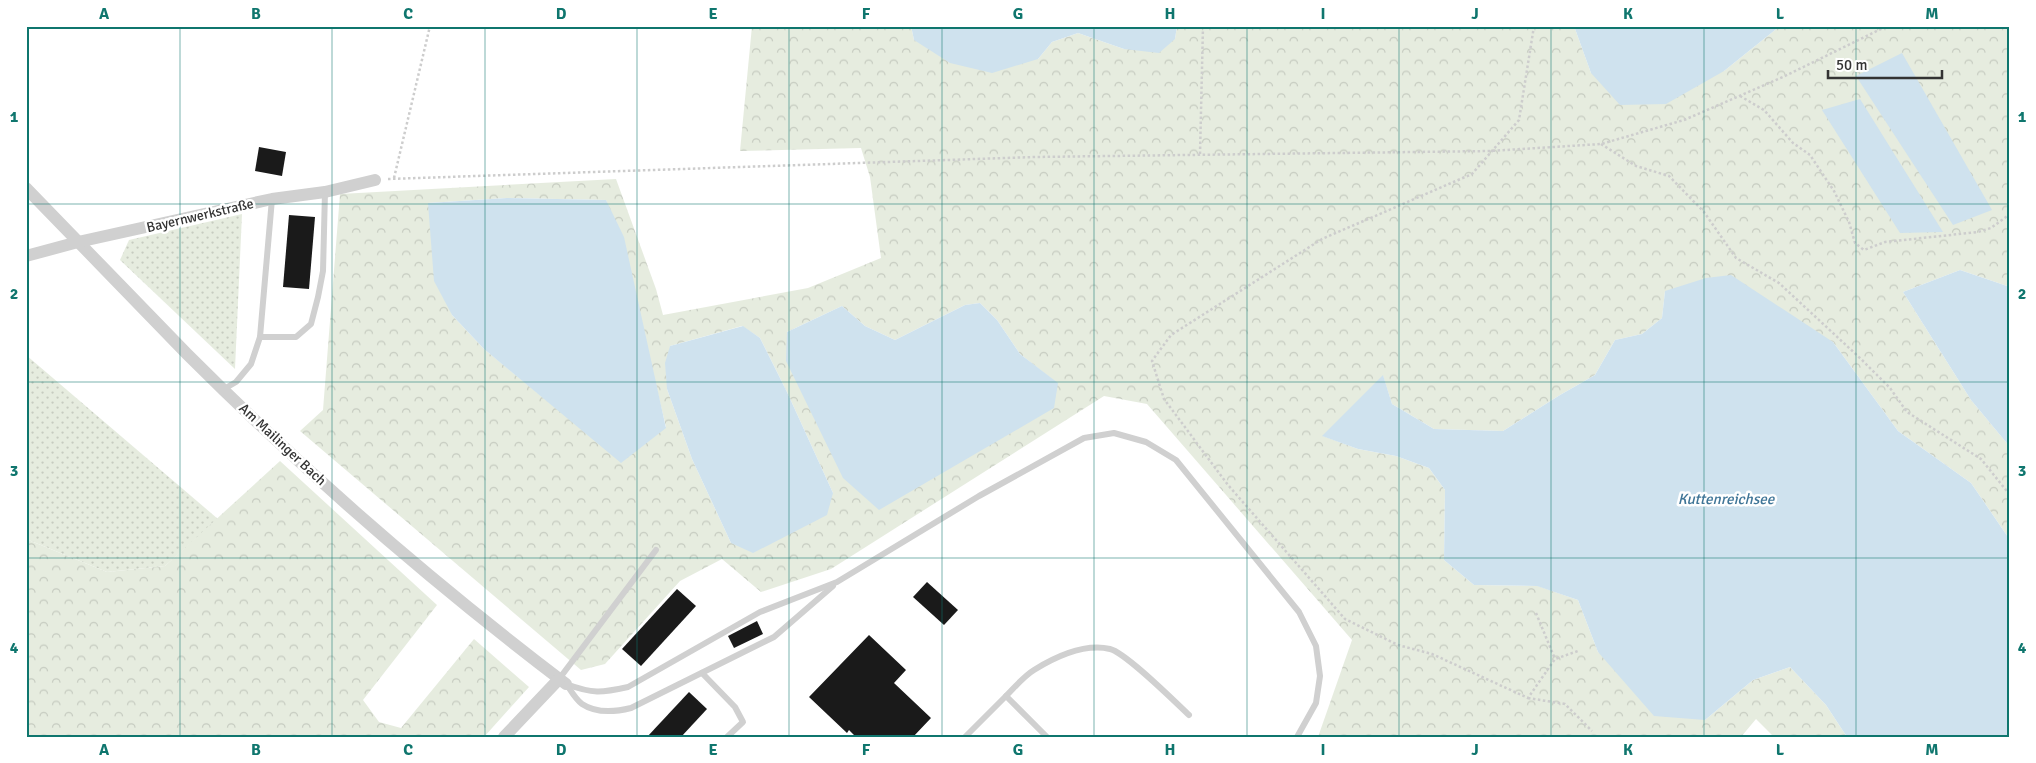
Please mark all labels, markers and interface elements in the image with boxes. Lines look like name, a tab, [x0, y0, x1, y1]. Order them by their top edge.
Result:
text: A	[99, 4, 110, 24]
text: B	[251, 4, 261, 24]
text: C	[403, 4, 413, 24]
text: D	[556, 4, 567, 24]
text: E	[708, 4, 718, 24]
text: F	[862, 4, 871, 24]
text: G	[1013, 4, 1023, 24]
text: H	[1165, 4, 1175, 24]
text: I	[1320, 4, 1326, 24]
text: J	[1471, 4, 1479, 24]
text: K	[1623, 4, 1633, 24]
text: L	[1776, 4, 1785, 24]
text: M	[1925, 4, 1939, 24]
scale bar	[1828, 48, 1942, 80]
text: 50 m	[1836, 56, 1867, 74]
text: 1	[10, 107, 19, 127]
text: 1	[2018, 107, 2027, 127]
street label: Bayernwerkstraße	[145, 195, 255, 236]
text: 2	[10, 284, 18, 304]
text: 2	[2018, 284, 2026, 304]
street label: Am Mailinger Bach	[236, 400, 330, 489]
text: 3	[10, 461, 18, 481]
text: 3	[2018, 461, 2026, 481]
water label: Kuttenreichsee	[1678, 490, 1776, 508]
text: 4	[10, 638, 19, 658]
text: 4	[2018, 638, 2027, 658]
text: A	[99, 740, 110, 760]
text: B	[251, 740, 261, 760]
text: C	[403, 740, 413, 760]
text: D	[556, 740, 567, 760]
text: E	[708, 740, 718, 760]
text: F	[862, 740, 871, 760]
text: G	[1013, 740, 1023, 760]
text: H	[1165, 740, 1175, 760]
text: I	[1320, 740, 1326, 760]
text: J	[1471, 740, 1479, 760]
text: K	[1623, 740, 1633, 760]
text: L	[1776, 740, 1785, 760]
text: M	[1925, 740, 1939, 760]

